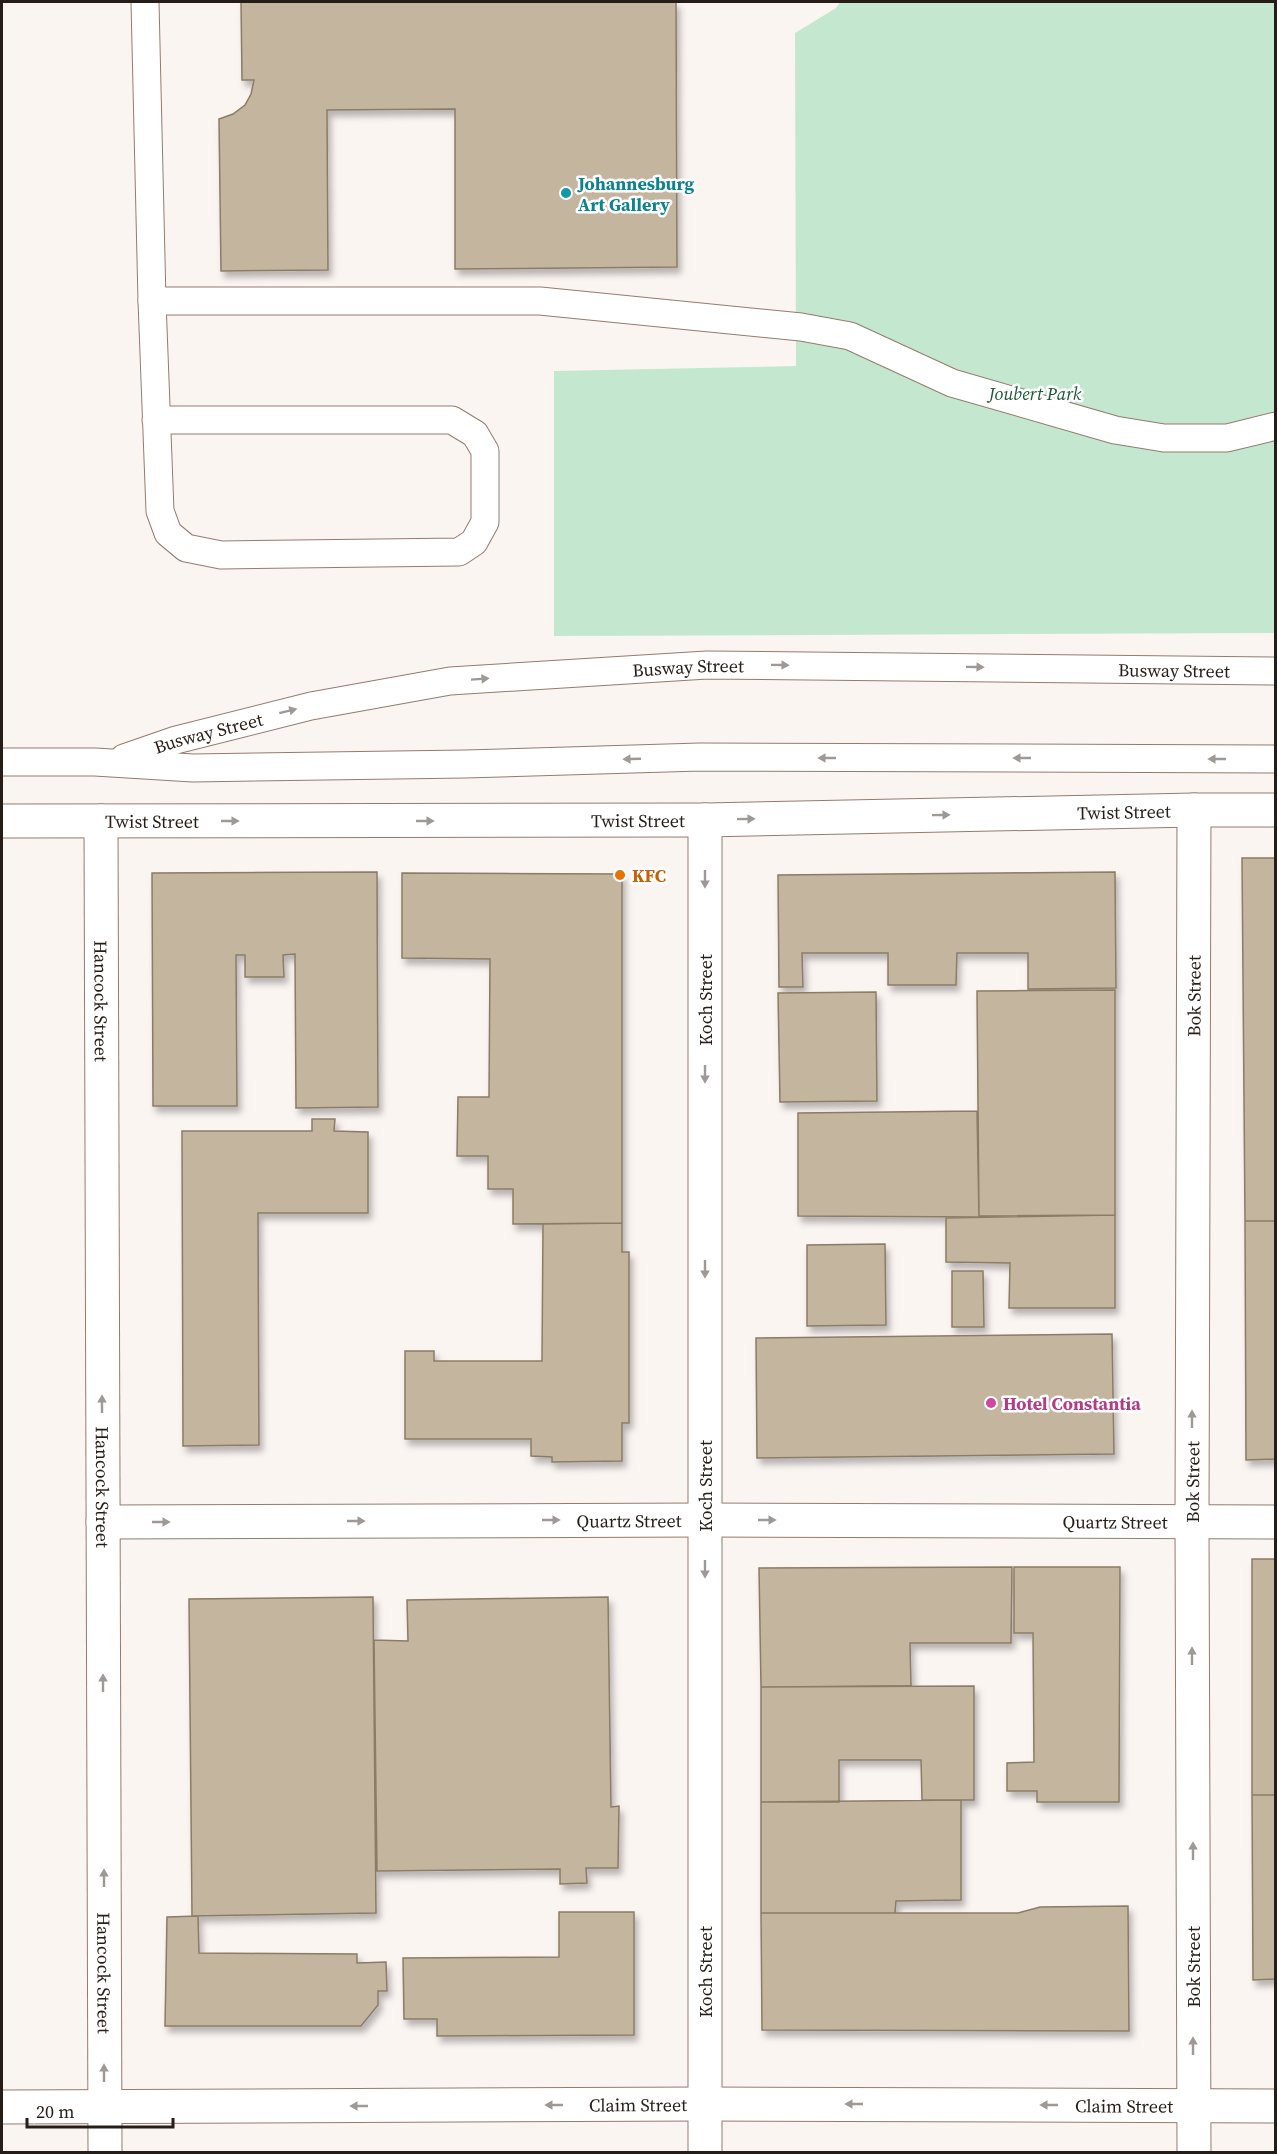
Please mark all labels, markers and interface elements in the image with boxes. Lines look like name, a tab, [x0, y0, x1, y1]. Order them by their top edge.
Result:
place label: Johannesburg Art Gallery	[577, 171, 695, 217]
marker: Johannesburg Art Gallery	[559, 186, 573, 200]
park label: Joubert Park	[986, 381, 1082, 406]
street label: Busway Street	[632, 652, 744, 682]
street label: Busway Street	[1118, 657, 1230, 683]
one-way arrow	[771, 660, 790, 670]
one-way arrow	[965, 663, 984, 672]
one-way arrow	[471, 674, 490, 684]
street label: Busway Street	[150, 706, 265, 759]
one-way arrow	[279, 706, 298, 716]
one-way arrow	[818, 753, 837, 763]
one-way arrow	[1013, 753, 1032, 763]
one-way arrow	[623, 754, 642, 764]
one-way arrow	[1208, 754, 1227, 764]
street label: Twist Street	[1077, 798, 1171, 825]
street label: Twist Street	[105, 808, 199, 833]
street label: Twist Street	[591, 808, 685, 833]
one-way arrow	[932, 810, 951, 820]
one-way arrow	[737, 815, 756, 824]
one-way arrow	[221, 816, 240, 826]
one-way arrow	[416, 816, 435, 826]
place label: KFC	[632, 863, 666, 888]
marker: KFC	[613, 868, 627, 882]
one-way arrow	[700, 869, 710, 888]
street label: Hancock Street	[89, 940, 114, 1062]
street label: Koch Street	[693, 954, 718, 1046]
street label: Bok Street	[1181, 955, 1206, 1037]
one-way arrow	[700, 1064, 710, 1083]
one-way arrow	[700, 1259, 710, 1278]
place label: Hotel Constantia	[1003, 1391, 1141, 1416]
one-way arrow	[97, 1395, 107, 1414]
marker: Hotel Constantia	[984, 1396, 998, 1410]
one-way arrow	[1187, 1410, 1197, 1429]
street label: Hancock Street	[90, 1426, 116, 1548]
street label: Koch Street	[693, 1440, 718, 1532]
street label: Bok Street	[1179, 1441, 1205, 1523]
street label: Quartz Street	[576, 1508, 682, 1533]
street label: Quartz Street	[1062, 1509, 1168, 1534]
one-way arrow	[542, 1515, 561, 1525]
one-way arrow	[758, 1515, 777, 1525]
one-way arrow	[347, 1516, 366, 1526]
one-way arrow	[152, 1517, 171, 1527]
one-way arrow	[700, 1559, 710, 1578]
one-way arrow	[1187, 1647, 1197, 1666]
one-way arrow	[98, 1674, 108, 1693]
one-way arrow	[1188, 1842, 1198, 1861]
one-way arrow	[99, 1869, 109, 1888]
street label: Hancock Street	[92, 1912, 117, 2034]
street label: Koch Street	[693, 1926, 718, 2018]
street label: Bok Street	[1181, 1926, 1206, 2008]
one-way arrow	[1189, 2037, 1198, 2056]
one-way arrow	[99, 2064, 109, 2083]
scale bar	[27, 2091, 172, 2129]
street label: Claim Street	[589, 2092, 687, 2117]
street label: Claim Street	[1075, 2093, 1173, 2118]
text: 20 m	[36, 2099, 74, 2124]
one-way arrow	[845, 2099, 864, 2109]
one-way arrow	[545, 2100, 564, 2110]
one-way arrow	[1040, 2100, 1059, 2110]
one-way arrow	[350, 2101, 369, 2111]

